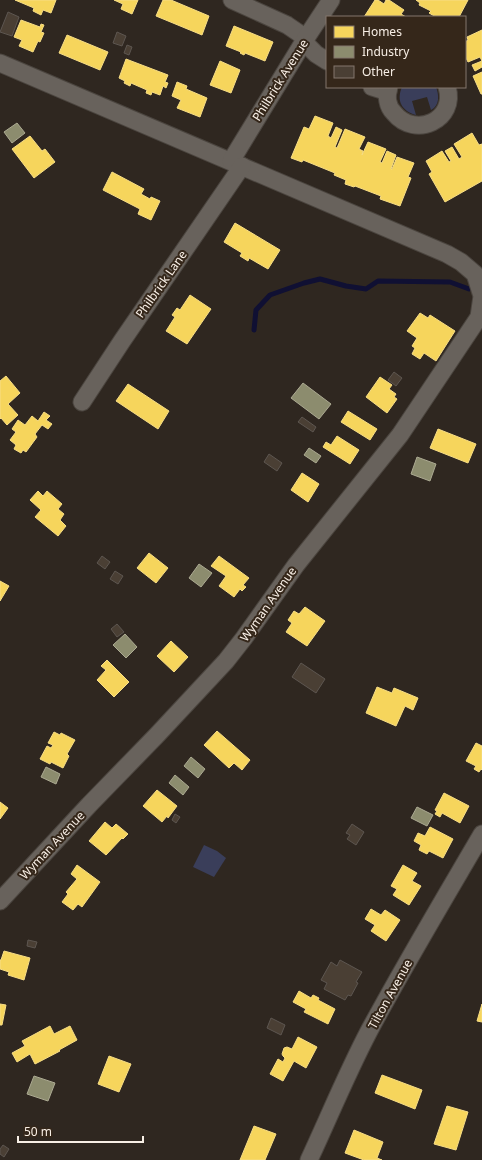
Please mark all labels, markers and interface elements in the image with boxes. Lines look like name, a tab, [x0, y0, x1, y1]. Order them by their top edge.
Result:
legend	[326, 16, 466, 88]
text: Homes	[362, 23, 402, 40]
street label: Philbrick Avenue	[248, 36, 312, 124]
text: Industry	[362, 43, 410, 60]
text: Other	[362, 63, 395, 80]
street label: Philbrick Lane	[131, 247, 191, 321]
street label: Wyman Avenue	[236, 563, 300, 645]
street label: Wyman Avenue	[16, 807, 88, 883]
street label: Tilton Avenue	[364, 956, 416, 1032]
scale bar	[18, 1118, 143, 1144]
text: 50 m	[24, 1123, 52, 1140]

